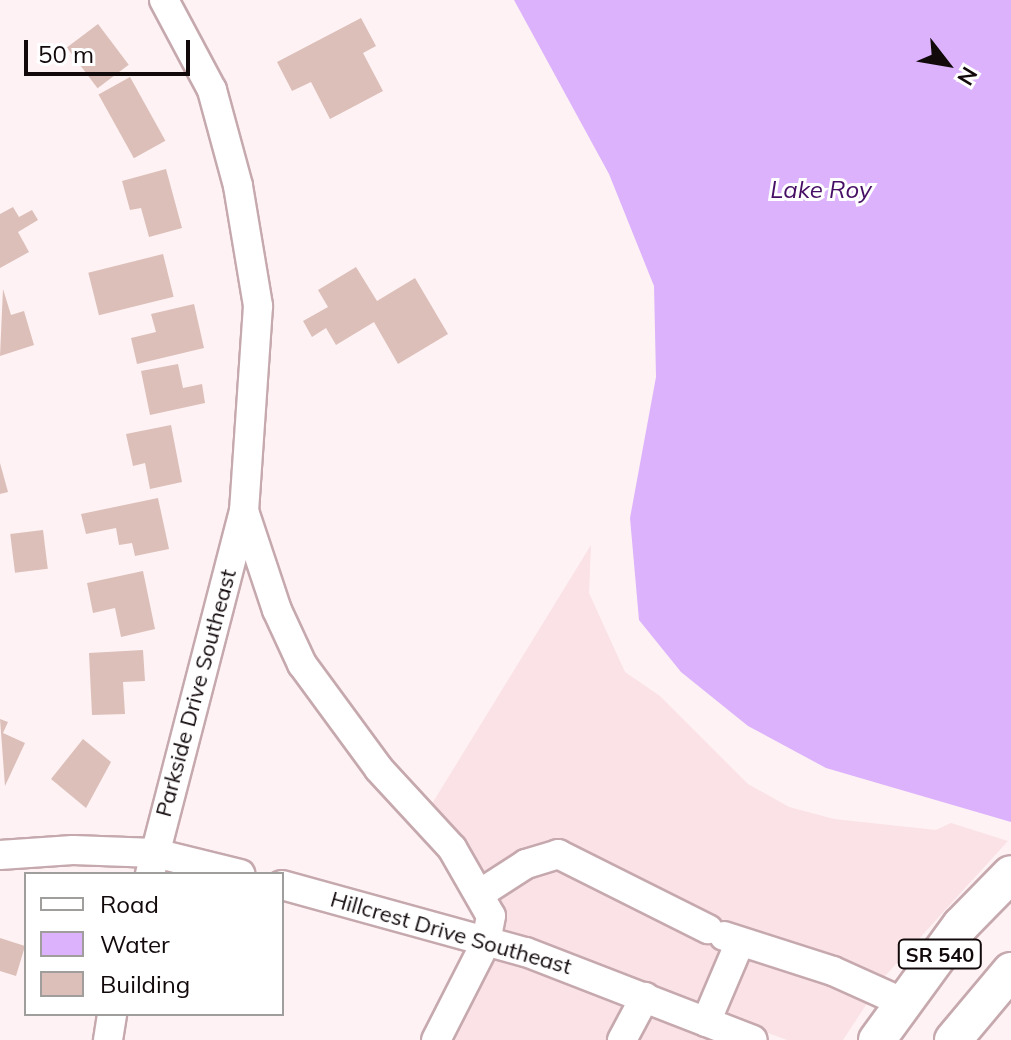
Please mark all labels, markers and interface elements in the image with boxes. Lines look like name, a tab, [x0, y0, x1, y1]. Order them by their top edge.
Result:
scale bar	[28, 24, 194, 74]
north arrow	[907, 24, 987, 104]
text: 50 m	[38, 39, 94, 69]
text: N	[951, 62, 984, 91]
water label: Lake Roy	[770, 176, 872, 204]
street label: Parkside Drive Southeast	[150, 566, 242, 820]
legend	[24, 872, 284, 1016]
street label: Hillcrest Drive Southeast	[327, 886, 575, 980]
text: Road	[100, 889, 159, 919]
text: Water	[100, 929, 170, 959]
road number: SR 540	[896, 938, 984, 970]
text: Building	[100, 969, 190, 999]

